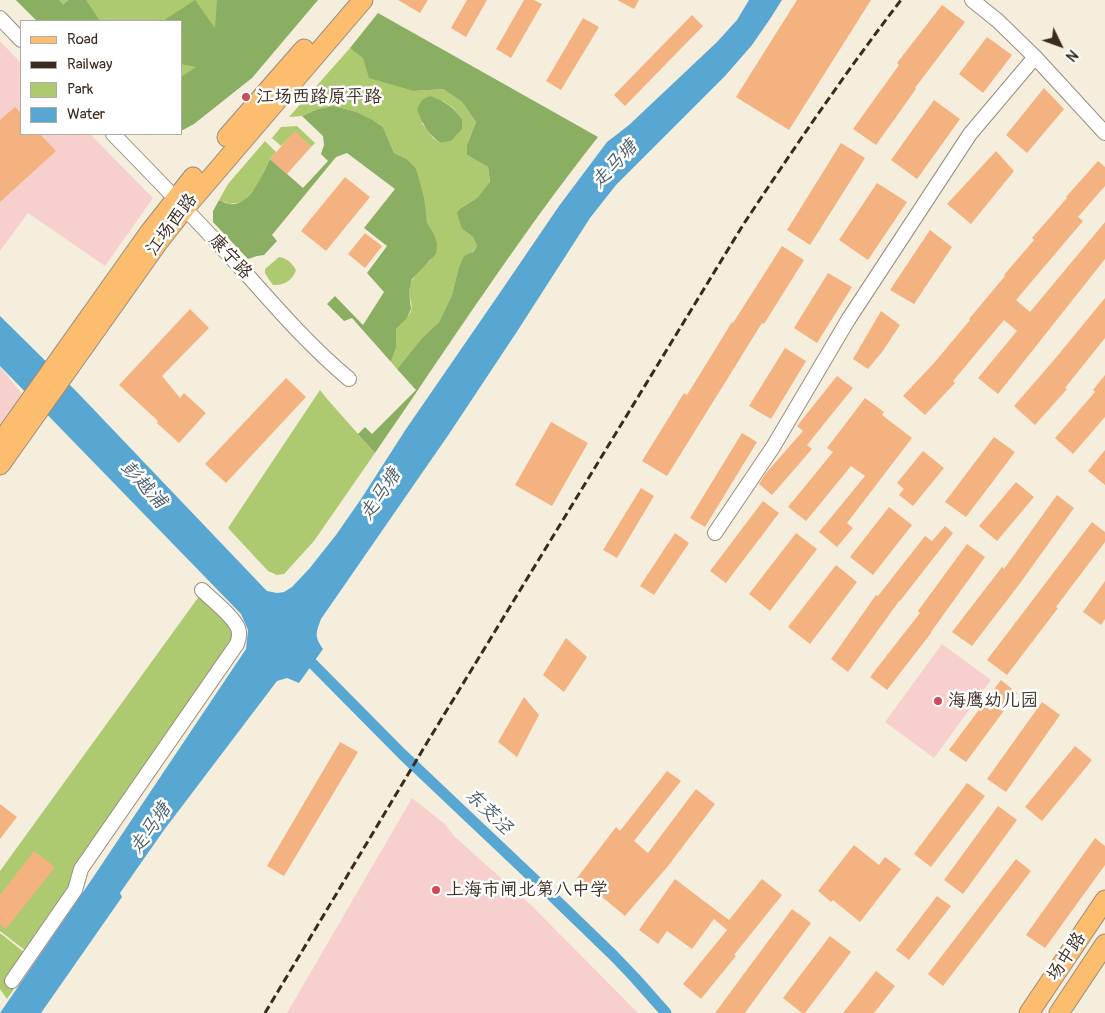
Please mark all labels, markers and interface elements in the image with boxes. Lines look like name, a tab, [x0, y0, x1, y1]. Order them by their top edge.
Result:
legend	[20, 20, 182, 135]
north arrow	[1035, 20, 1085, 70]
text: Road	[67, 30, 98, 49]
text: N	[1062, 46, 1081, 65]
text: Railway	[67, 55, 112, 74]
text: Park	[67, 80, 93, 99]
place label: 江场西路原平路	[256, 86, 382, 108]
marker: 江场西路原平路	[240, 91, 252, 103]
text: Water	[67, 105, 105, 124]
water label: 走马塘	[587, 136, 643, 194]
street label: 江场西路	[142, 190, 202, 260]
street label: 康宁路	[204, 230, 256, 284]
water label: 彭越浦	[115, 456, 171, 514]
water label: 走马塘	[356, 465, 406, 525]
place label: 海鹰幼儿园	[948, 690, 1038, 712]
marker: 海鹰幼儿园	[932, 695, 944, 707]
water label: 东茭泾	[460, 784, 516, 840]
water label: 走马塘	[125, 799, 177, 859]
place label: 上海市闸北第八中学	[446, 879, 608, 901]
marker: 上海市闸北第八中学	[430, 884, 442, 896]
street label: 场中路	[1043, 929, 1091, 985]

